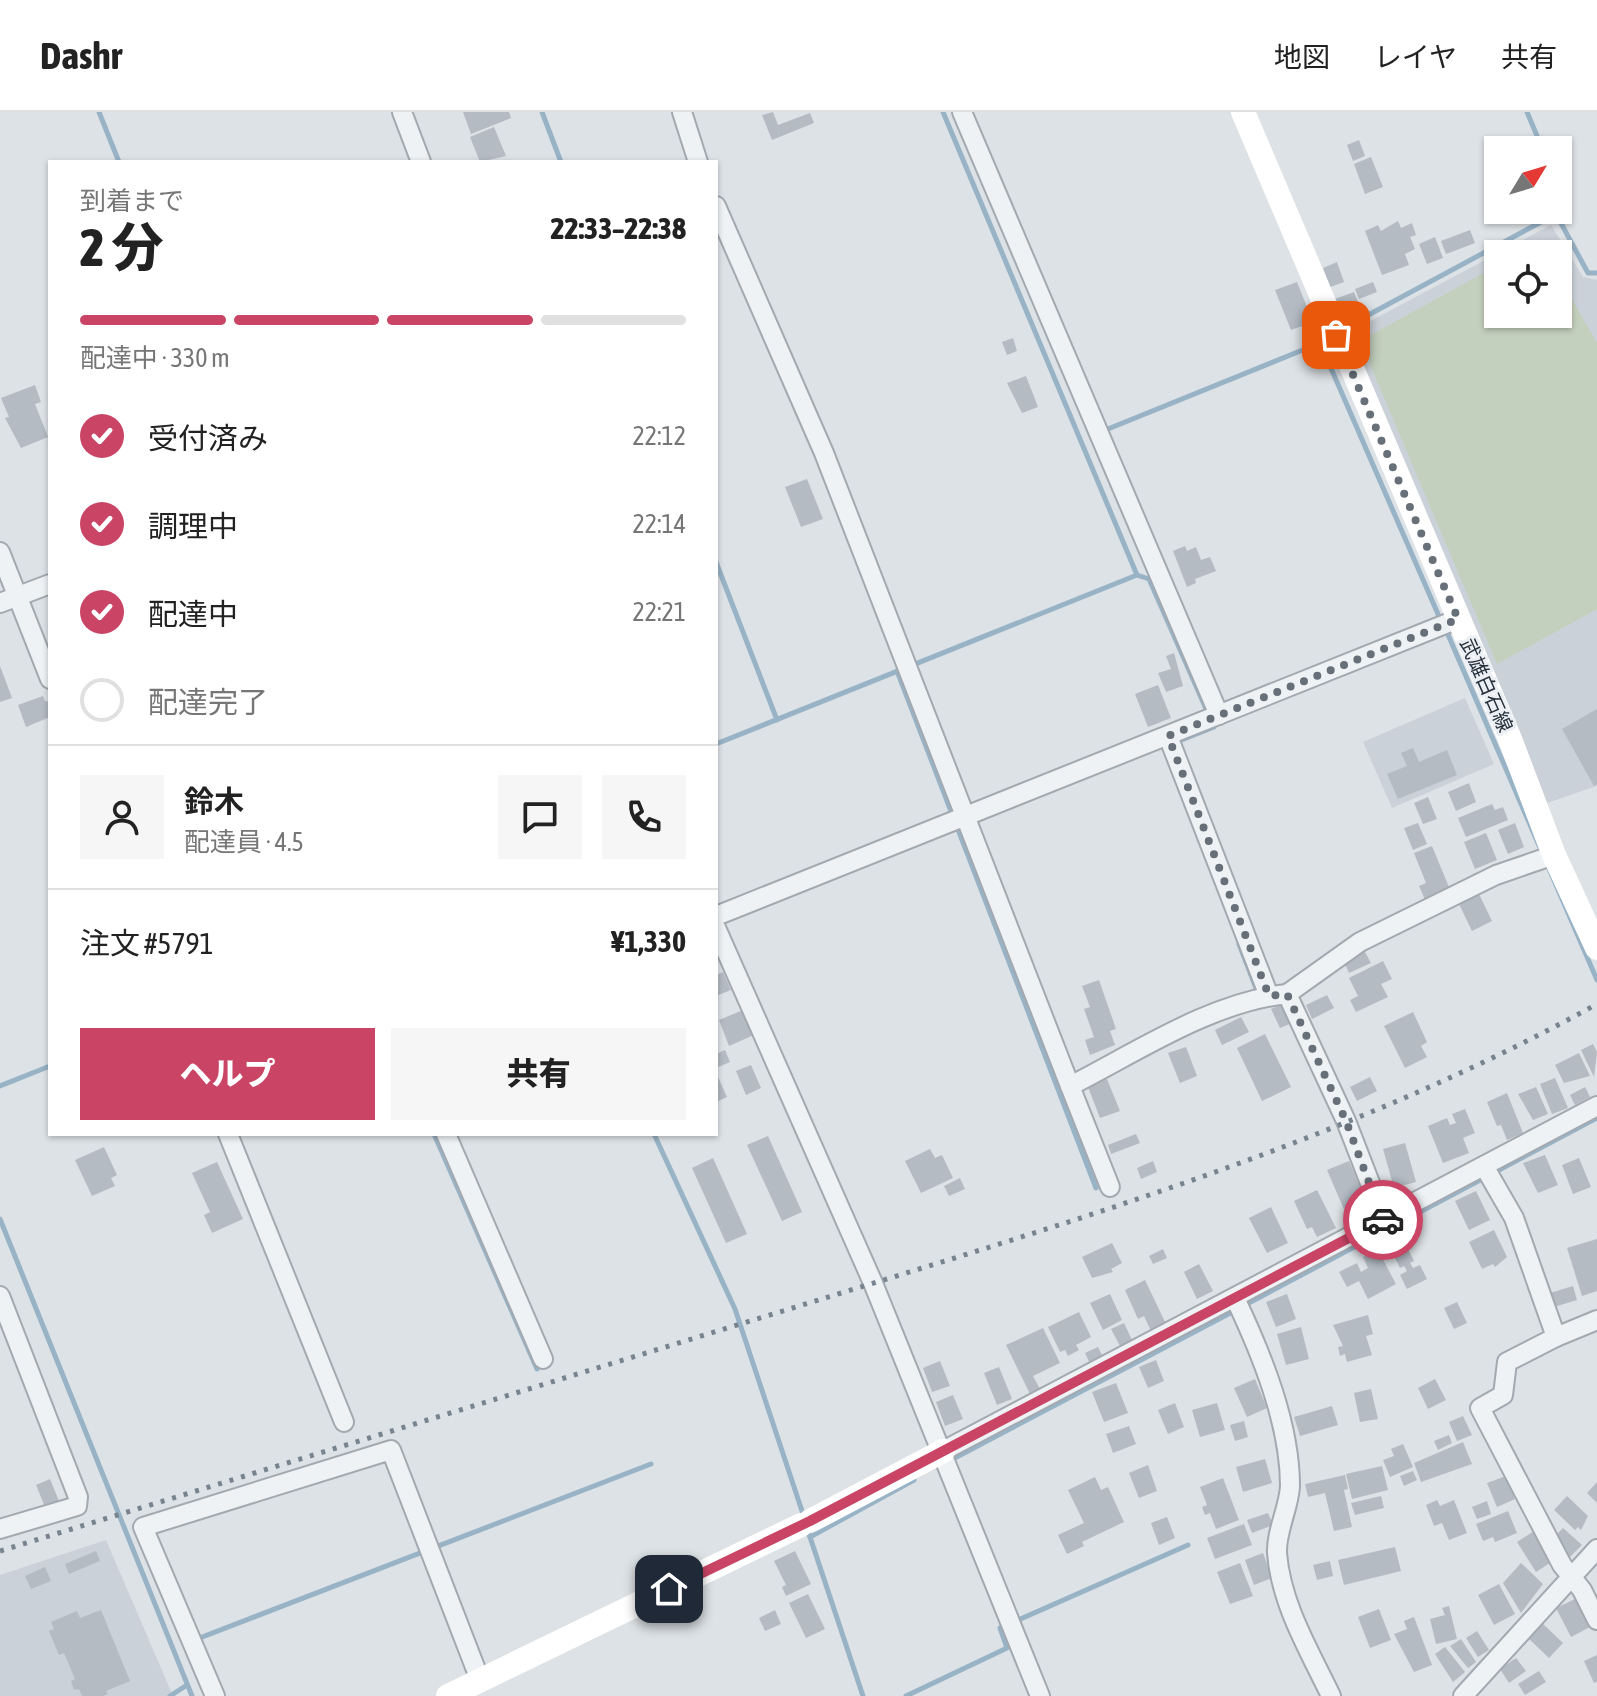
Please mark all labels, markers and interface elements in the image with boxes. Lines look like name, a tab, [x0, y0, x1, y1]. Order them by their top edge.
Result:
text: Dashr	[40, 34, 122, 77]
text: 地図	[1274, 41, 1330, 73]
text: レイヤ	[1374, 41, 1457, 73]
text: 共有	[1501, 41, 1557, 73]
north arrow	[1484, 136, 1572, 224]
map controls	[1484, 136, 1572, 328]
text: 到着まで	[80, 186, 184, 216]
text: 22:33–22:38	[551, 211, 686, 245]
text: 2 分	[80, 217, 164, 277]
button: locate	[1484, 240, 1572, 328]
pin	[1302, 301, 1370, 369]
icon: bag	[1314, 313, 1358, 357]
text: 配達中 · 330 m	[80, 343, 230, 373]
icon: check	[80, 414, 124, 458]
text: 受付済み	[148, 421, 268, 455]
text: 22:12	[632, 421, 686, 451]
icon: check	[80, 502, 124, 546]
text: 調理中	[148, 509, 238, 543]
text: 22:14	[632, 509, 686, 539]
icon: check	[80, 590, 124, 634]
text: 配達中	[148, 597, 238, 631]
text: 22:21	[632, 597, 686, 627]
street label: 武雄白石線	[1456, 635, 1518, 735]
text: 配達完了	[148, 685, 268, 719]
button: person	[80, 775, 164, 859]
button: chat	[498, 775, 582, 859]
button: phone	[602, 775, 686, 859]
text: 鈴木	[184, 784, 244, 818]
text: 配達員 · 4.5	[184, 827, 304, 857]
text: ¥1,330	[611, 924, 686, 958]
text: 注文 #5791	[80, 926, 214, 960]
button: ヘルプ	[80, 1028, 375, 1120]
button: 共有	[391, 1028, 686, 1120]
courier	[1343, 1180, 1423, 1260]
icon: car	[1361, 1198, 1405, 1242]
pin	[635, 1555, 703, 1623]
icon: home	[647, 1567, 691, 1611]

